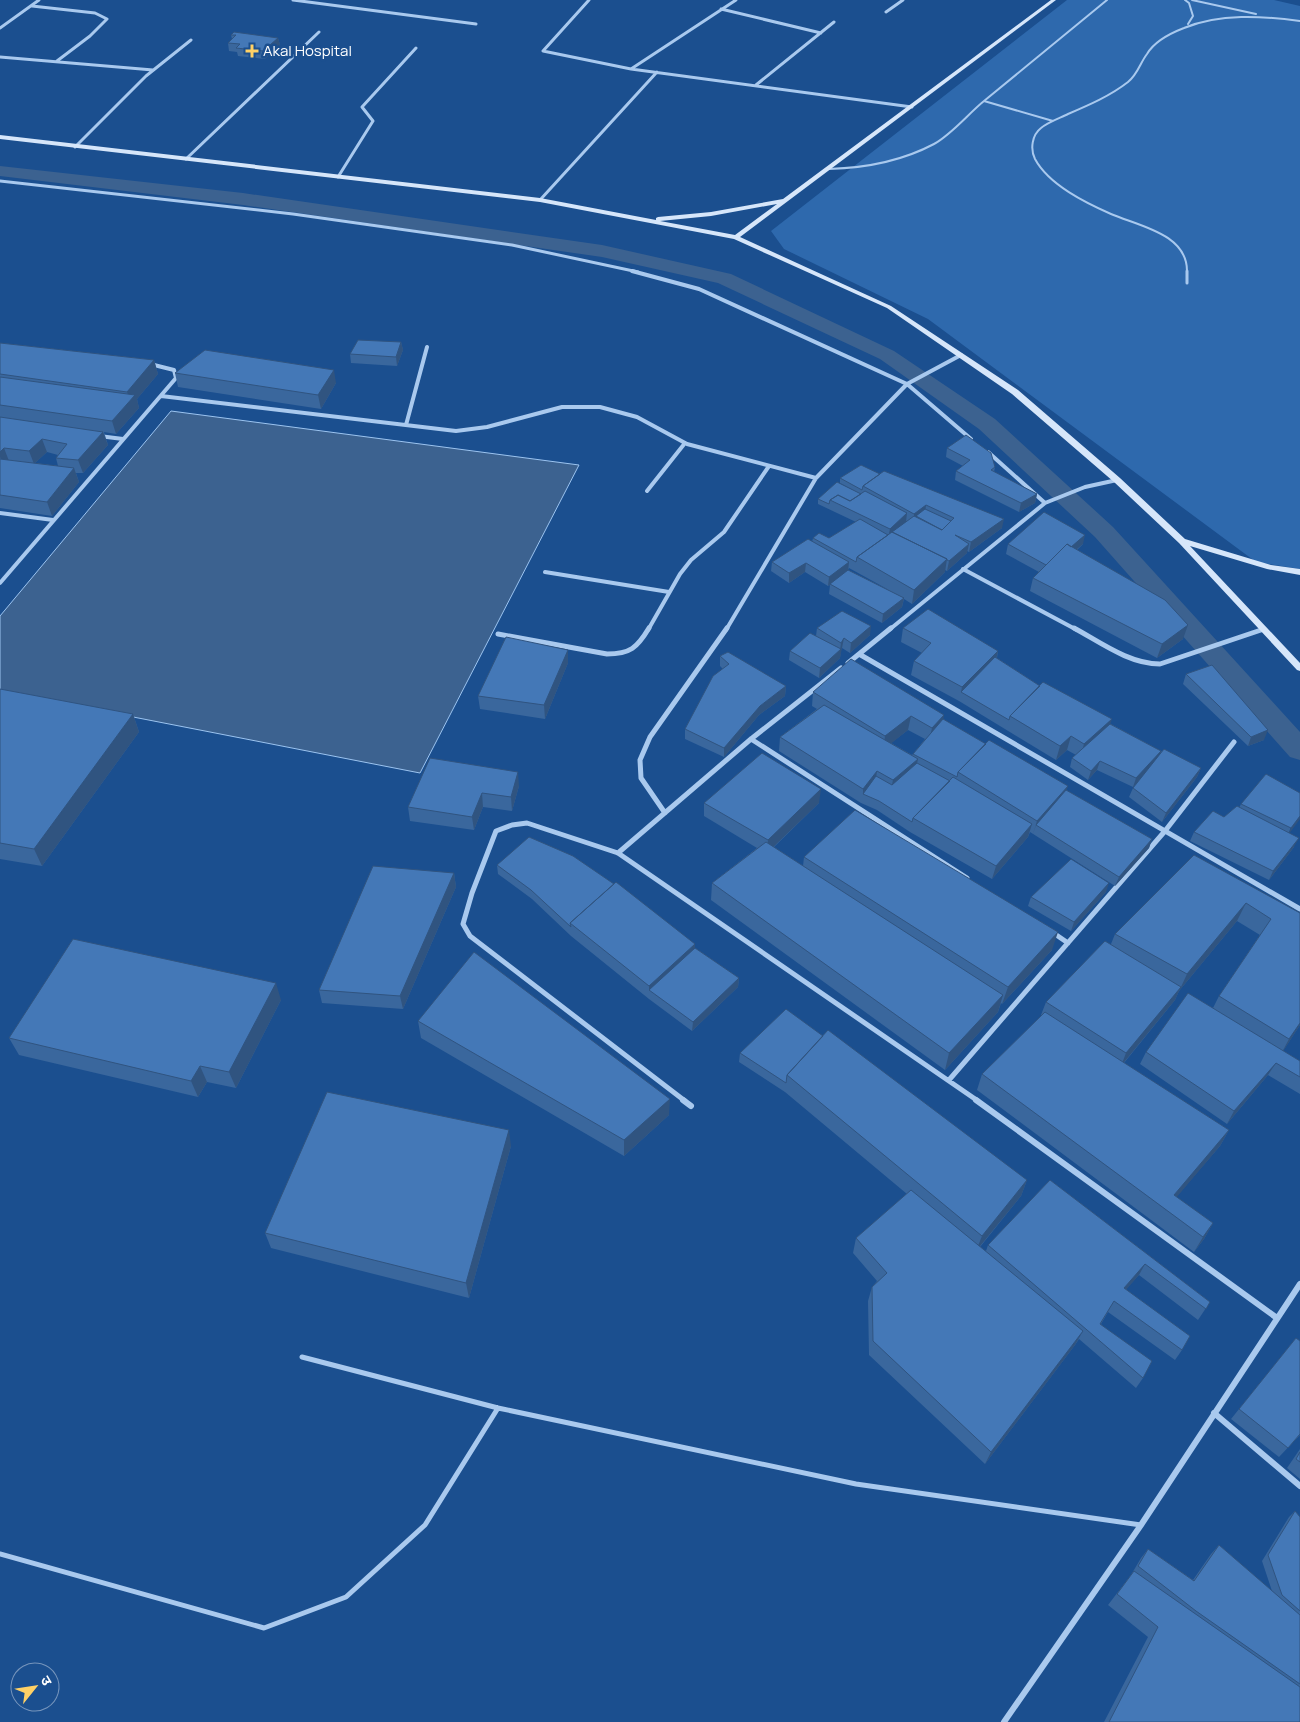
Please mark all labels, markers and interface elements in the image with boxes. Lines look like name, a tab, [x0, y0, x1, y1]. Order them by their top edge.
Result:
place label: Akal Hospital	[263, 40, 352, 61]
marker: Akal Hospital	[245, 44, 259, 58]
north arrow	[10, 1662, 60, 1712]
text: उ	[36, 1672, 57, 1689]

